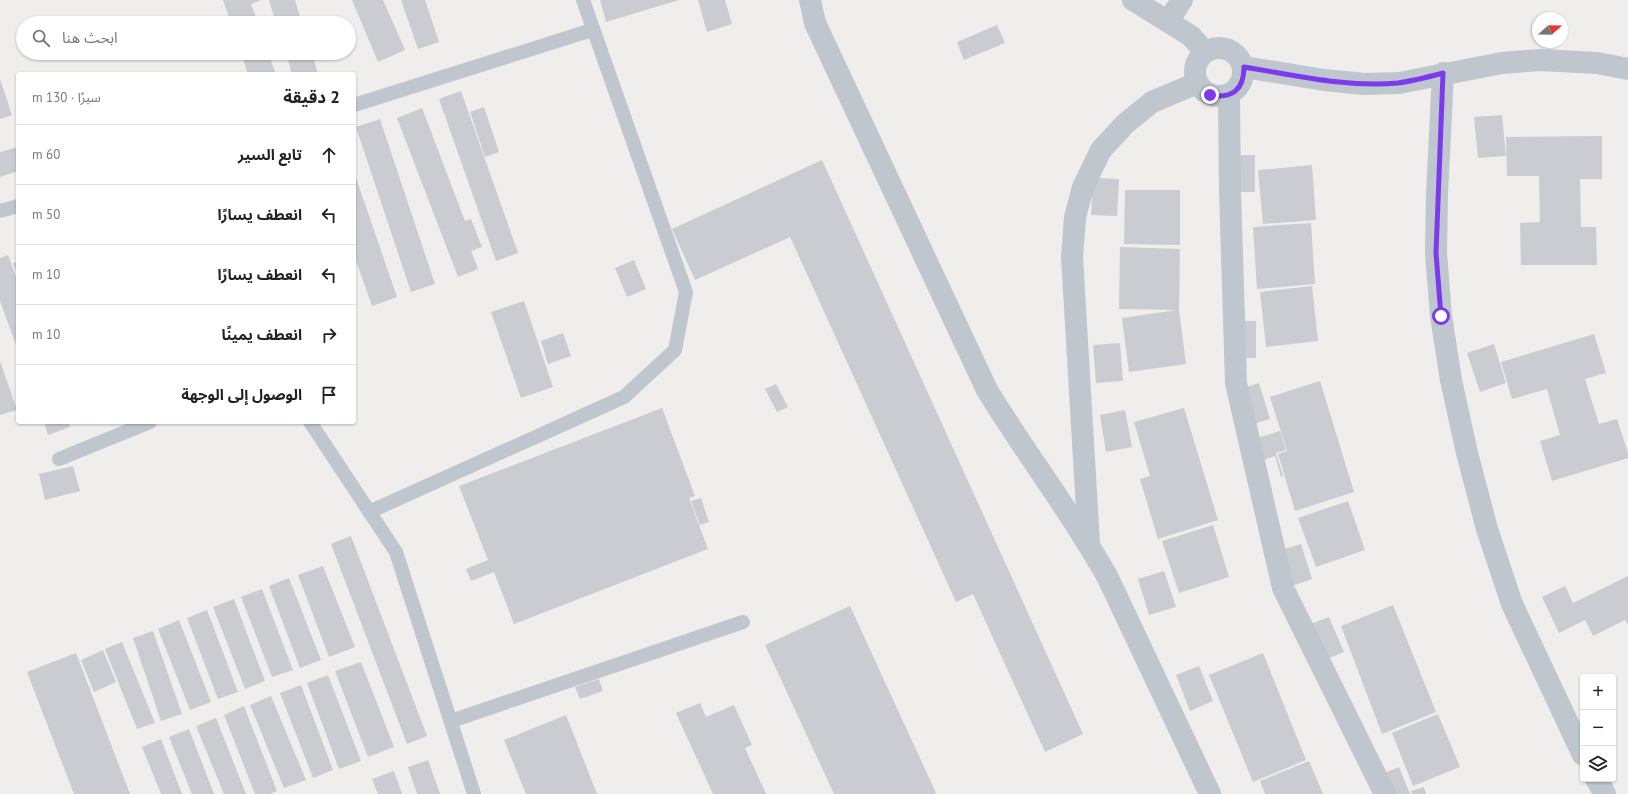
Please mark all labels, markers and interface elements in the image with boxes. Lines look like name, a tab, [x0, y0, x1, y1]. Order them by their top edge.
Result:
north arrow	[1532, 12, 1568, 48]
search box	[16, 16, 356, 60]
icon: search	[30, 27, 52, 49]
text: ابحث هنا	[62, 28, 118, 47]
text: 2 دقيقة	[283, 86, 340, 108]
route end	[1201, 86, 1219, 104]
text: سيرًا · 130 m	[32, 89, 101, 106]
icon: ahead	[318, 144, 340, 166]
text: تابع السير	[238, 145, 302, 164]
text: 60 m	[32, 146, 60, 163]
icon: left	[318, 204, 340, 226]
text: انعطف يسارًا	[218, 205, 302, 224]
text: 50 m	[32, 206, 60, 223]
icon: left	[318, 264, 340, 286]
text: انعطف يسارًا	[218, 265, 302, 284]
text: 10 m	[32, 266, 60, 283]
route start	[1432, 307, 1450, 325]
icon: right	[318, 324, 340, 346]
text: انعطف يمينًا	[222, 325, 302, 344]
text: 10 m	[32, 326, 60, 343]
icon: arrive	[318, 384, 340, 406]
text: الوصول إلى الوجهة	[181, 385, 302, 404]
map controls	[1580, 674, 1616, 782]
button: +	[1580, 674, 1616, 710]
button: −	[1580, 710, 1616, 746]
button: layers	[1580, 746, 1616, 782]

